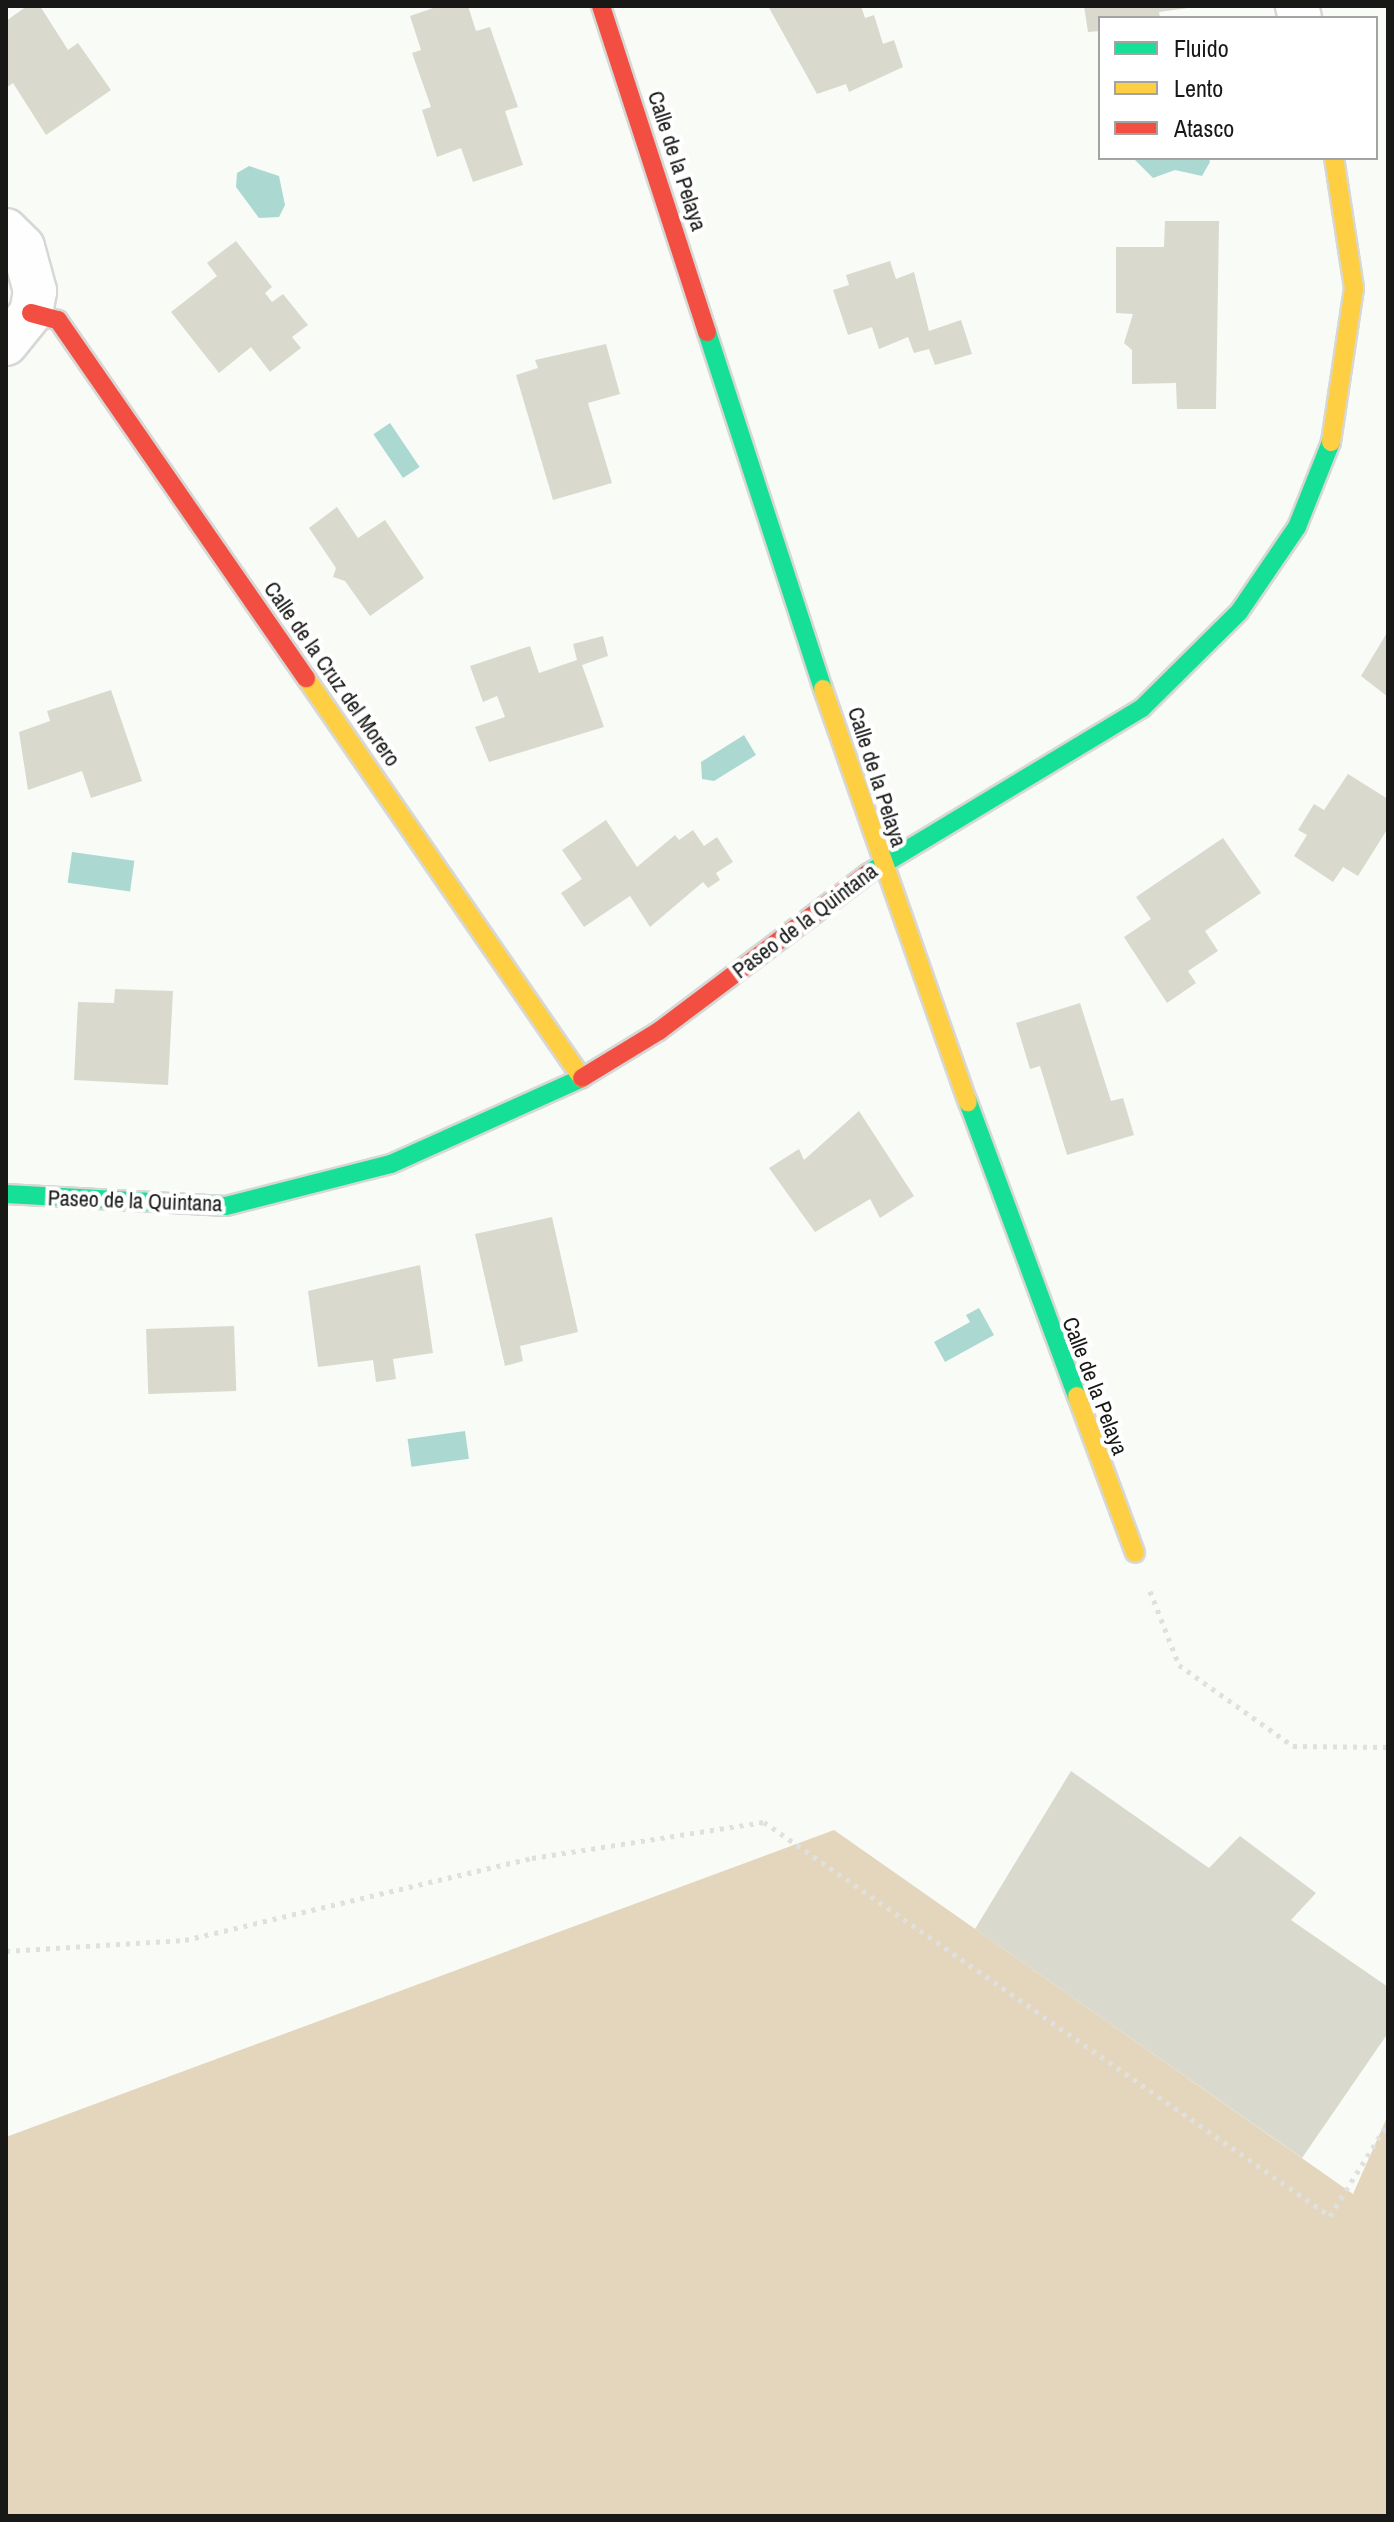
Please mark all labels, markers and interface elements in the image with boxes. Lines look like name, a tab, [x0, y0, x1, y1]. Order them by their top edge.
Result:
legend	[1098, 16, 1378, 160]
text: Fluido	[1174, 32, 1229, 64]
text: Lento	[1174, 72, 1223, 104]
street label: Calle de la Pelaya	[642, 88, 712, 234]
text: Atasco	[1174, 112, 1234, 144]
street label: Calle de la Cruz del Morero	[258, 577, 406, 771]
street label: Calle de la Pelaya	[842, 704, 912, 850]
street label: Paseo de la Quintana	[727, 858, 883, 984]
street label: Paseo de la Quintana	[47, 1185, 223, 1217]
street label: Calle de la Pelaya	[1057, 1313, 1133, 1459]

